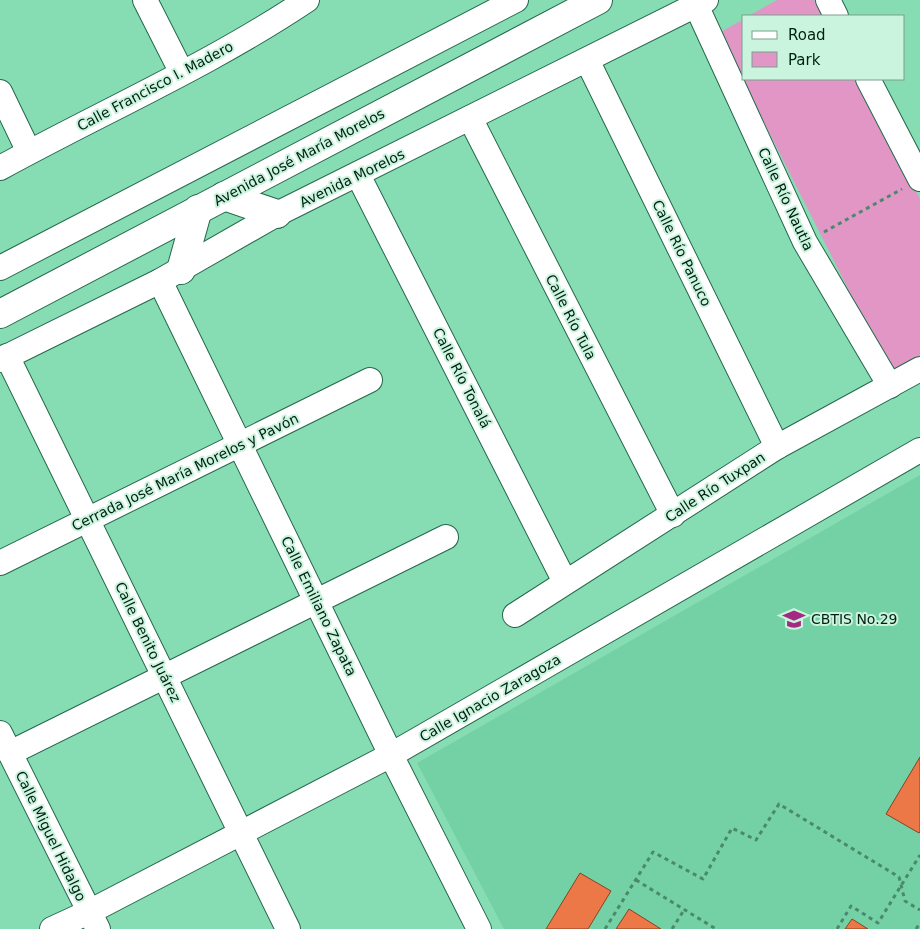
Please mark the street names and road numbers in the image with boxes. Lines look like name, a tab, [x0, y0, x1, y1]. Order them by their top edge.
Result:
street label: Calle Francisco I. Madero	[74, 38, 236, 134]
street label: Avenida José María Morelos	[211, 105, 387, 209]
street label: Calle Río Nautla	[755, 145, 817, 253]
street label: Avenida Morelos	[297, 146, 407, 210]
street label: Calle Río Panuco	[649, 197, 715, 309]
street label: Calle Río Tula	[543, 272, 599, 362]
street label: Calle Río Tonalá	[430, 325, 494, 431]
street label: Cerrada José María Morelos y Pavón	[69, 410, 301, 534]
street label: Calle Río Tuxpan	[662, 449, 768, 525]
street label: Calle Emiliano Zapata	[278, 533, 360, 679]
street label: Calle Benito Juárez	[112, 579, 184, 705]
street label: Calle Ignacio Zaragoza	[417, 651, 563, 745]
street label: Calle Miguel Hidalgo	[12, 768, 90, 904]

